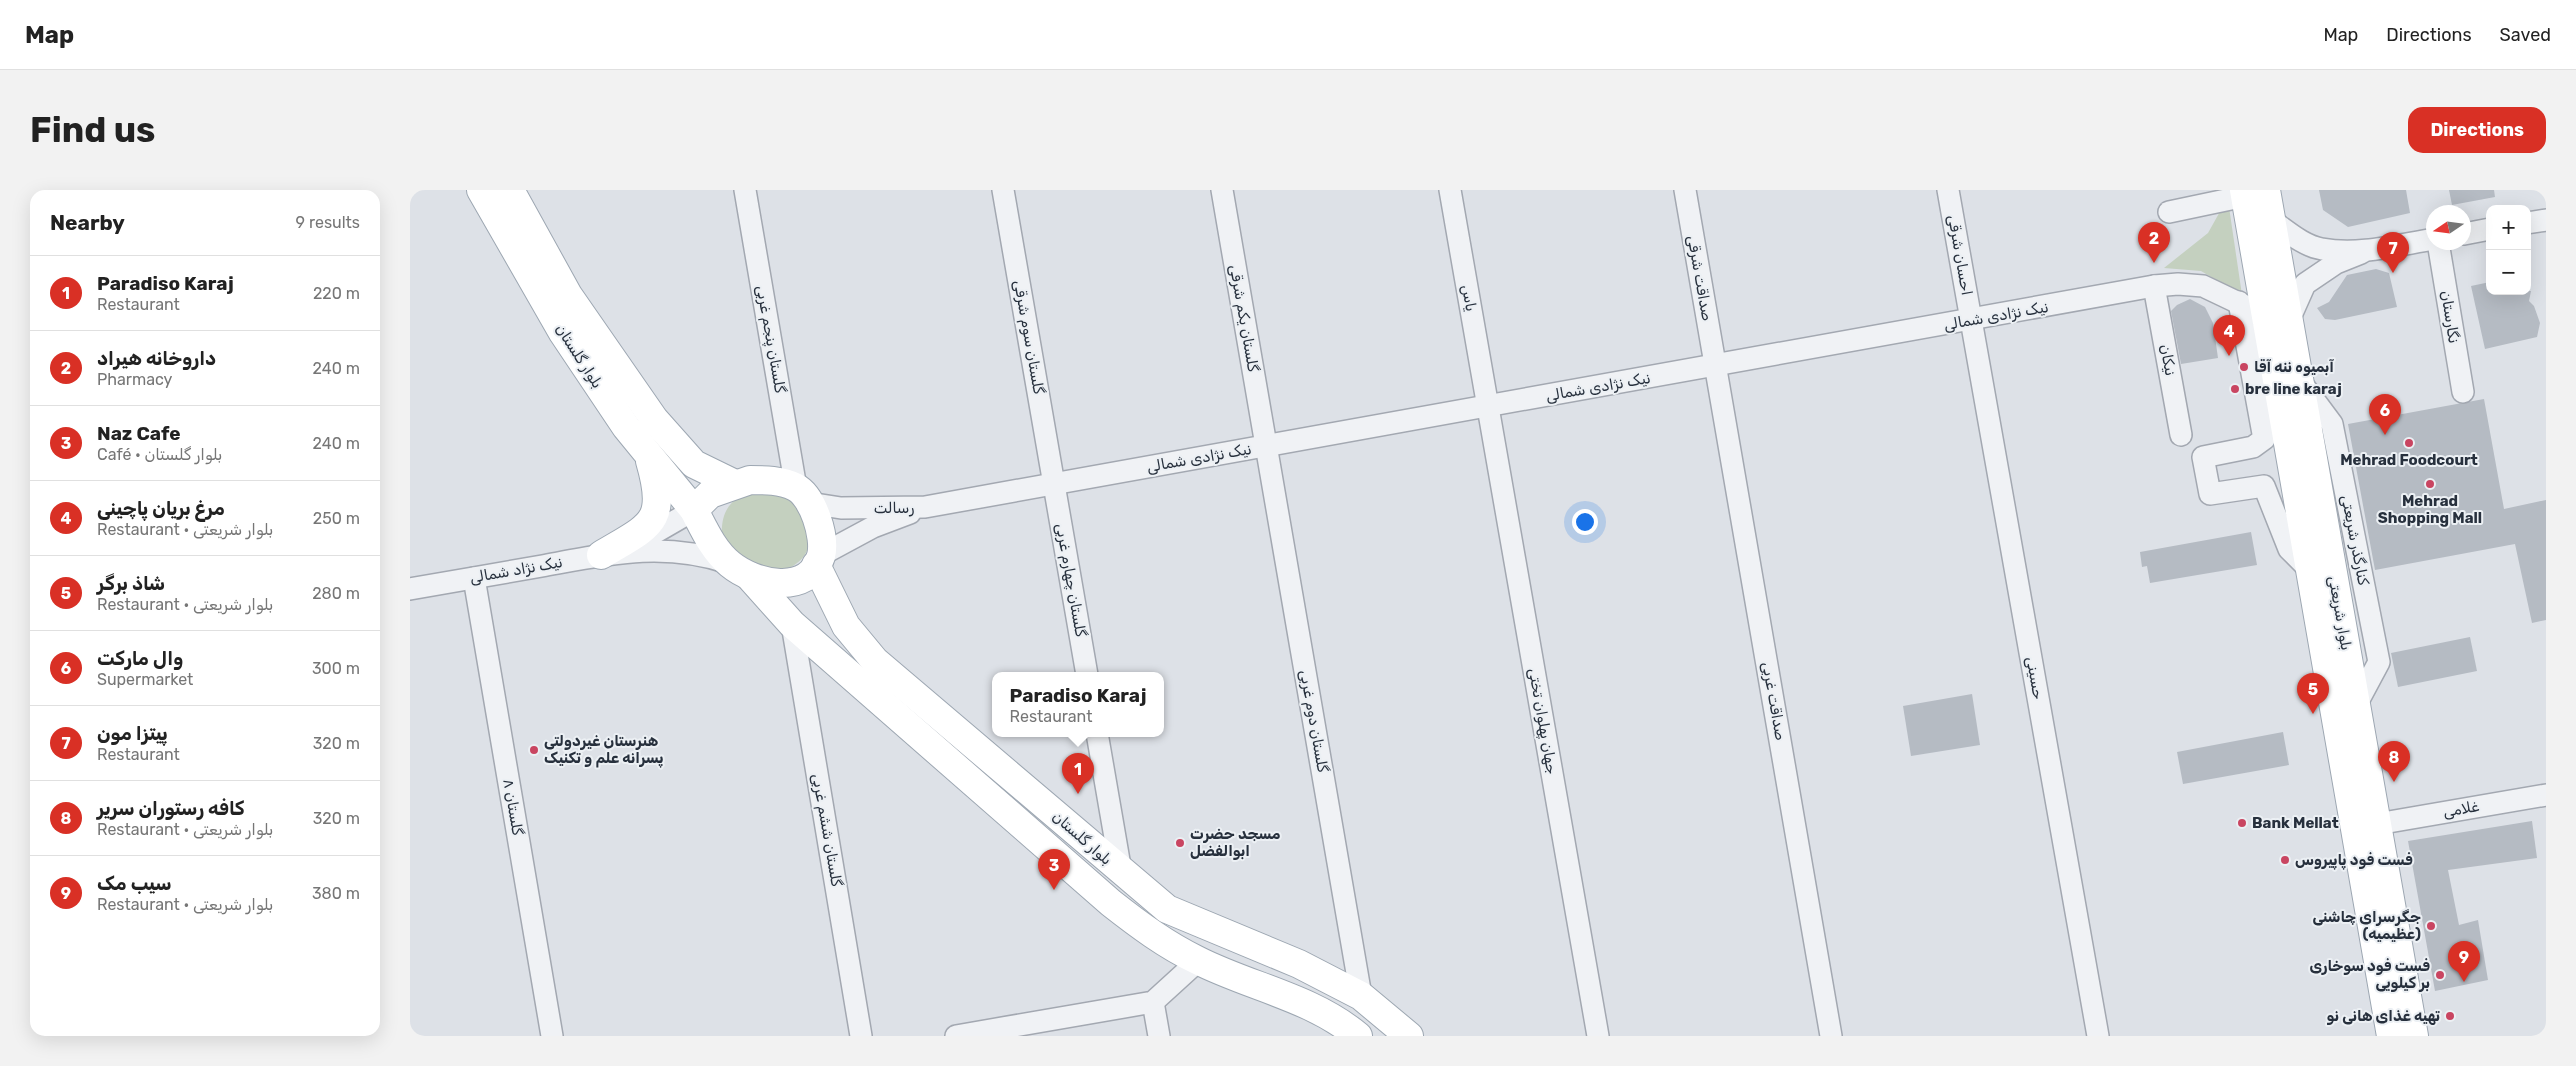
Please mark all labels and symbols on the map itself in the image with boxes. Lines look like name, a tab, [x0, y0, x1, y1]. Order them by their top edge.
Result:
north arrow	[2426, 205, 2471, 250]
street label: احسان شرقی	[1944, 213, 1976, 297]
pin: 2	[2138, 222, 2170, 263]
pin: 7	[2377, 232, 2409, 273]
street label: صداقت شرقی	[1684, 234, 1716, 322]
street label: گلستان یکم شرقی	[1225, 263, 1262, 373]
street label: گلستان سوم شرقی	[1009, 279, 1048, 396]
street label: یاس	[1458, 283, 1480, 313]
street label: گلستان پنجم غربی	[752, 284, 789, 395]
street label: نگارستان	[2437, 289, 2463, 345]
street label: نیک نژادی شمالی	[1942, 298, 2050, 334]
pin: 4	[2213, 315, 2245, 356]
street label: بلوار گلستان	[552, 321, 606, 391]
street label: نیکان	[2156, 343, 2180, 377]
place label: آبمیوه ننه آقا	[2254, 358, 2334, 376]
marker: آبمیوه ننه آقا	[2238, 361, 2250, 373]
street label: نیک نژادی شمالی	[1544, 369, 1652, 405]
place label: bre line karaj	[2245, 380, 2342, 398]
marker: bre line karaj	[2229, 383, 2241, 395]
pin: 6	[2369, 394, 2401, 435]
marker: Mehrad Foodcourt	[2403, 437, 2415, 449]
street label: نیک نژادی شمالی	[1145, 440, 1253, 476]
place label: Mehrad Foodcourt	[2340, 451, 2478, 469]
marker: Mehrad Shopping Mall	[2424, 478, 2436, 490]
place label: Mehrad Shopping Mall	[2378, 492, 2482, 527]
street label: کنارگذر شریعتی	[2337, 493, 2373, 587]
street label: رسالت	[874, 499, 914, 517]
your location	[1572, 509, 1598, 535]
street label: گلستان چهارم غربی	[1051, 522, 1090, 639]
street label: نیک نژاد شمالی	[468, 553, 564, 587]
street label: بلوار شریعتی	[2325, 574, 2355, 652]
street label: حسینی	[2022, 655, 2048, 701]
street label: صداقت غربی	[1758, 660, 1790, 742]
street label: جهان پهلوان تختی	[1524, 667, 1561, 776]
street label: گلستان دوم غربی	[1295, 668, 1332, 774]
pin: 5	[2297, 673, 2329, 714]
place label: هنرستان غیردولتی پسرانه علم و تکنیک	[544, 732, 663, 768]
pin: 8	[2378, 741, 2410, 782]
marker: هنرستان غیردولتی پسرانه علم و تکنیک	[528, 744, 540, 756]
pin: 1	[1062, 753, 1094, 794]
street label: گلستان ششم غربی	[807, 772, 846, 888]
street label: گلستان ۸	[499, 777, 527, 837]
street label: غلامی	[2442, 797, 2480, 821]
street label: بلوار گلستان	[1049, 807, 1115, 869]
place label: Bank Mellat	[2252, 814, 2339, 832]
marker: Bank Mellat	[2236, 817, 2248, 829]
place label: مسجد حضرت ابوالفضل	[1190, 825, 1281, 860]
marker: مسجد حضرت ابوالفضل	[1174, 837, 1186, 849]
pin: 3	[1038, 849, 1070, 890]
place label: فست فود پاپیروس	[2295, 851, 2413, 870]
marker: فست فود پاپیروس	[2279, 854, 2291, 866]
place label: جگرسرای چاشنی (عظیمیه)	[2312, 908, 2421, 943]
marker: جگرسرای چاشنی (عظیمیه)	[2425, 920, 2437, 932]
pin: 9	[2448, 941, 2480, 982]
place label: فست فود سوخاری بر کیلویی	[2309, 957, 2430, 992]
marker: فست فود سوخاری بر کیلویی	[2434, 969, 2446, 981]
place label: تهیه غذای هانی نو	[2327, 1007, 2441, 1025]
marker: تهیه غذای هانی نو	[2444, 1010, 2456, 1022]

